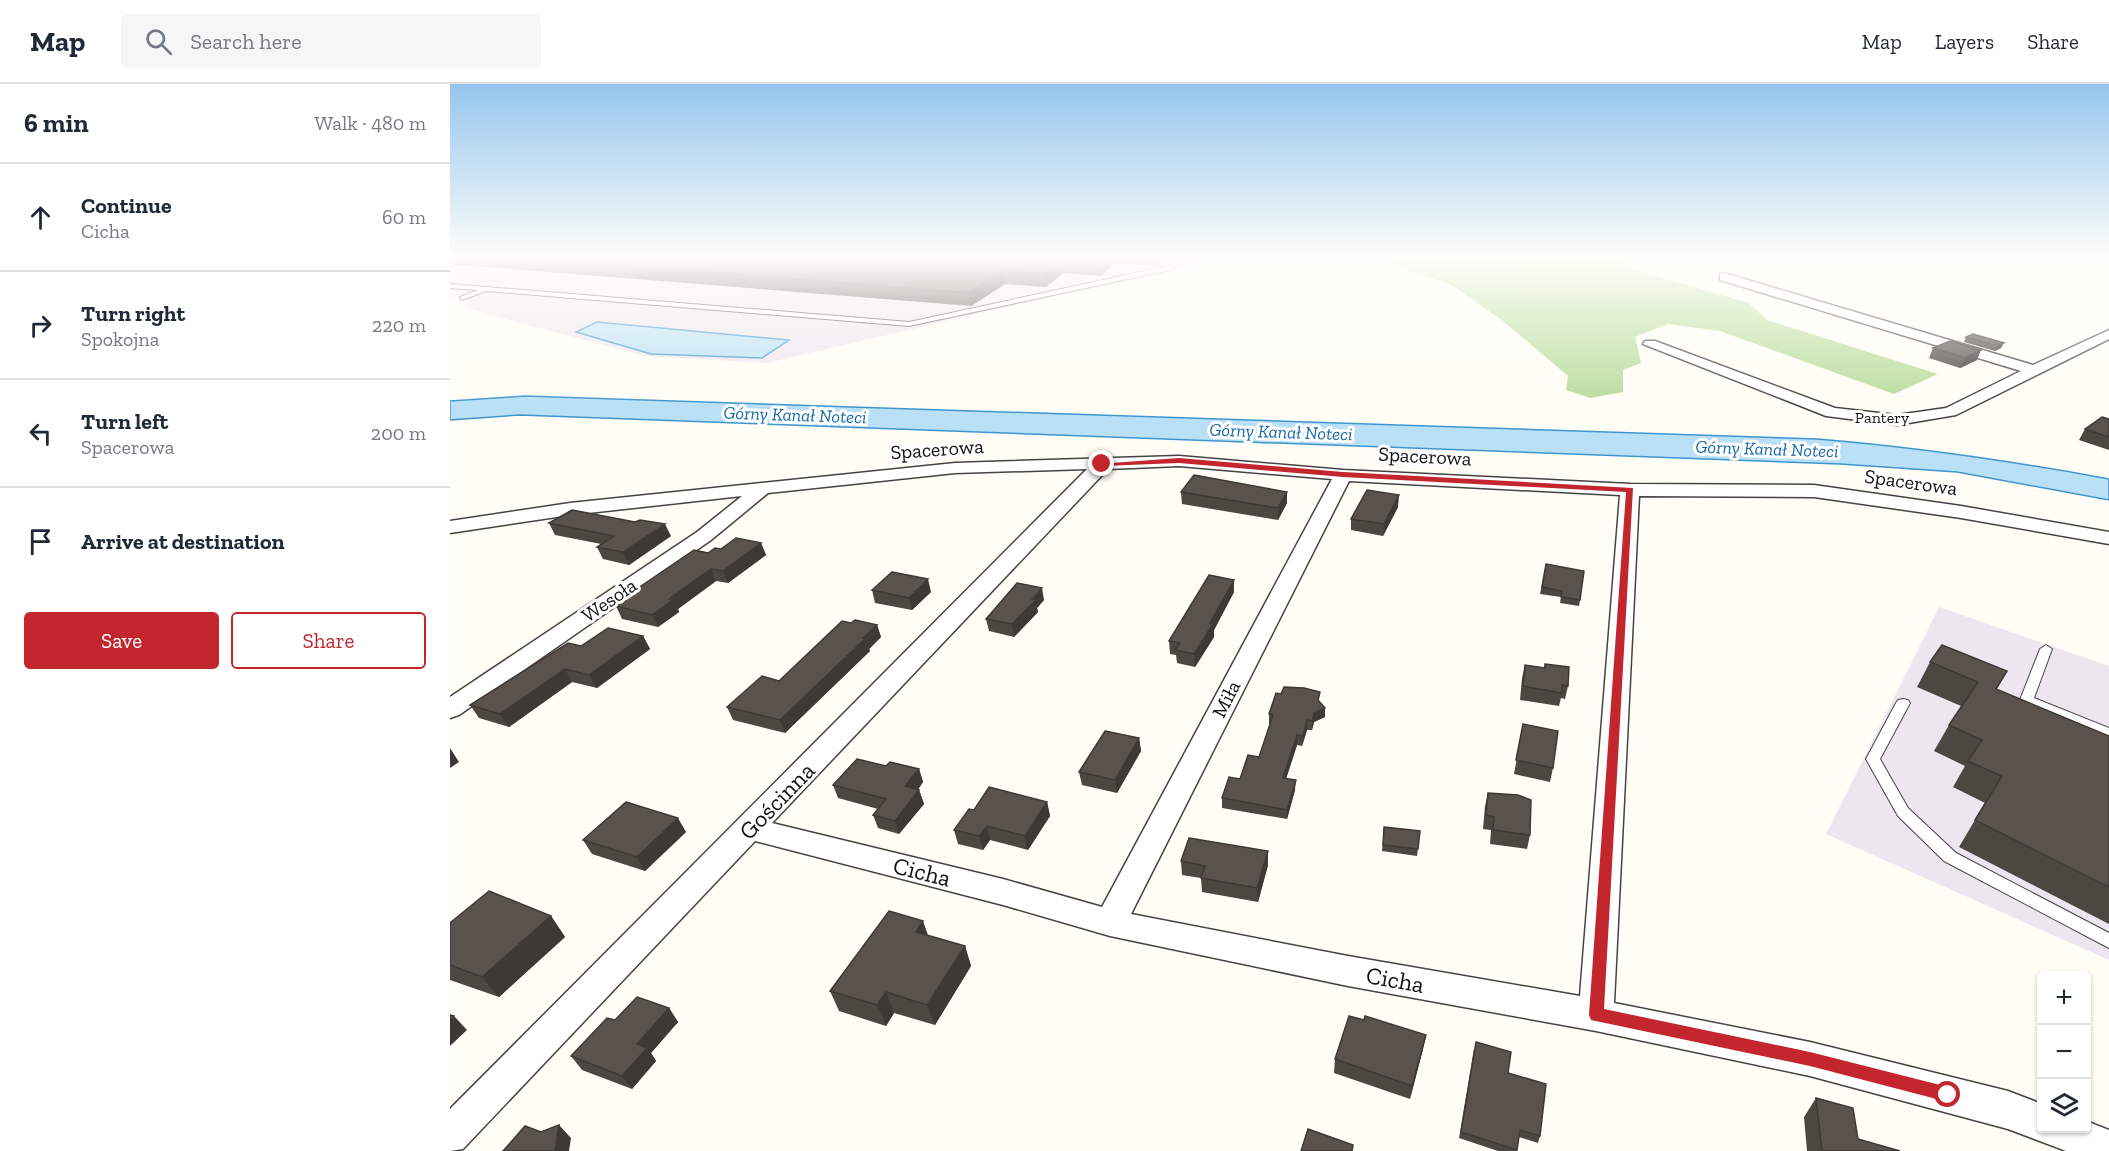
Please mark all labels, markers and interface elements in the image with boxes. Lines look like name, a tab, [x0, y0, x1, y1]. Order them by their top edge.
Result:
search box	[121, 14, 541, 68]
text: Map	[30, 25, 85, 58]
icon: search	[142, 25, 175, 58]
text: Search here	[190, 28, 302, 55]
text: Map	[1862, 29, 1902, 54]
text: Layers	[1935, 29, 1994, 54]
text: Share	[2027, 29, 2079, 54]
text: 6 min	[24, 107, 89, 139]
text: Walk · 480 m	[315, 111, 426, 135]
text: Continue	[81, 192, 172, 219]
icon: ahead	[24, 201, 57, 234]
text: 60 m	[382, 205, 426, 229]
text: Cicha	[81, 219, 130, 243]
text: Turn right	[81, 300, 185, 327]
icon: right	[24, 309, 57, 342]
text: 220 m	[372, 313, 426, 337]
text: Spokojna	[81, 327, 159, 351]
water label: Górny Kanał Noteci	[723, 402, 867, 428]
text: Turn left	[81, 408, 168, 435]
street label: Pantery	[1855, 408, 1910, 427]
icon: left	[24, 417, 57, 450]
water label: Górny Kanał Noteci	[1209, 419, 1353, 445]
text: 200 m	[371, 421, 426, 445]
street label: Spacerowa	[890, 434, 985, 464]
text: Spacerowa	[81, 435, 174, 459]
water label: Górny Kanał Noteci	[1695, 436, 1839, 462]
street label: Spacerowa	[1378, 442, 1473, 470]
route end	[1088, 450, 1114, 476]
street label: Spacerowa	[1863, 464, 1959, 500]
icon: arrive	[24, 525, 57, 558]
text: Arrive at destination	[81, 528, 284, 555]
street label: Wesoła	[577, 573, 641, 627]
button: Save	[24, 612, 219, 669]
button: Share	[231, 612, 426, 669]
street label: Miła	[1207, 676, 1246, 722]
street label: Gościnna	[733, 756, 821, 845]
street label: Cicha	[890, 850, 954, 893]
street label: Cicha	[1364, 960, 1427, 999]
map controls	[2037, 971, 2091, 1133]
button: +	[2037, 971, 2091, 1025]
button: −	[2037, 1025, 2091, 1079]
button: layers	[2037, 1079, 2091, 1133]
route start	[1934, 1081, 1960, 1107]

